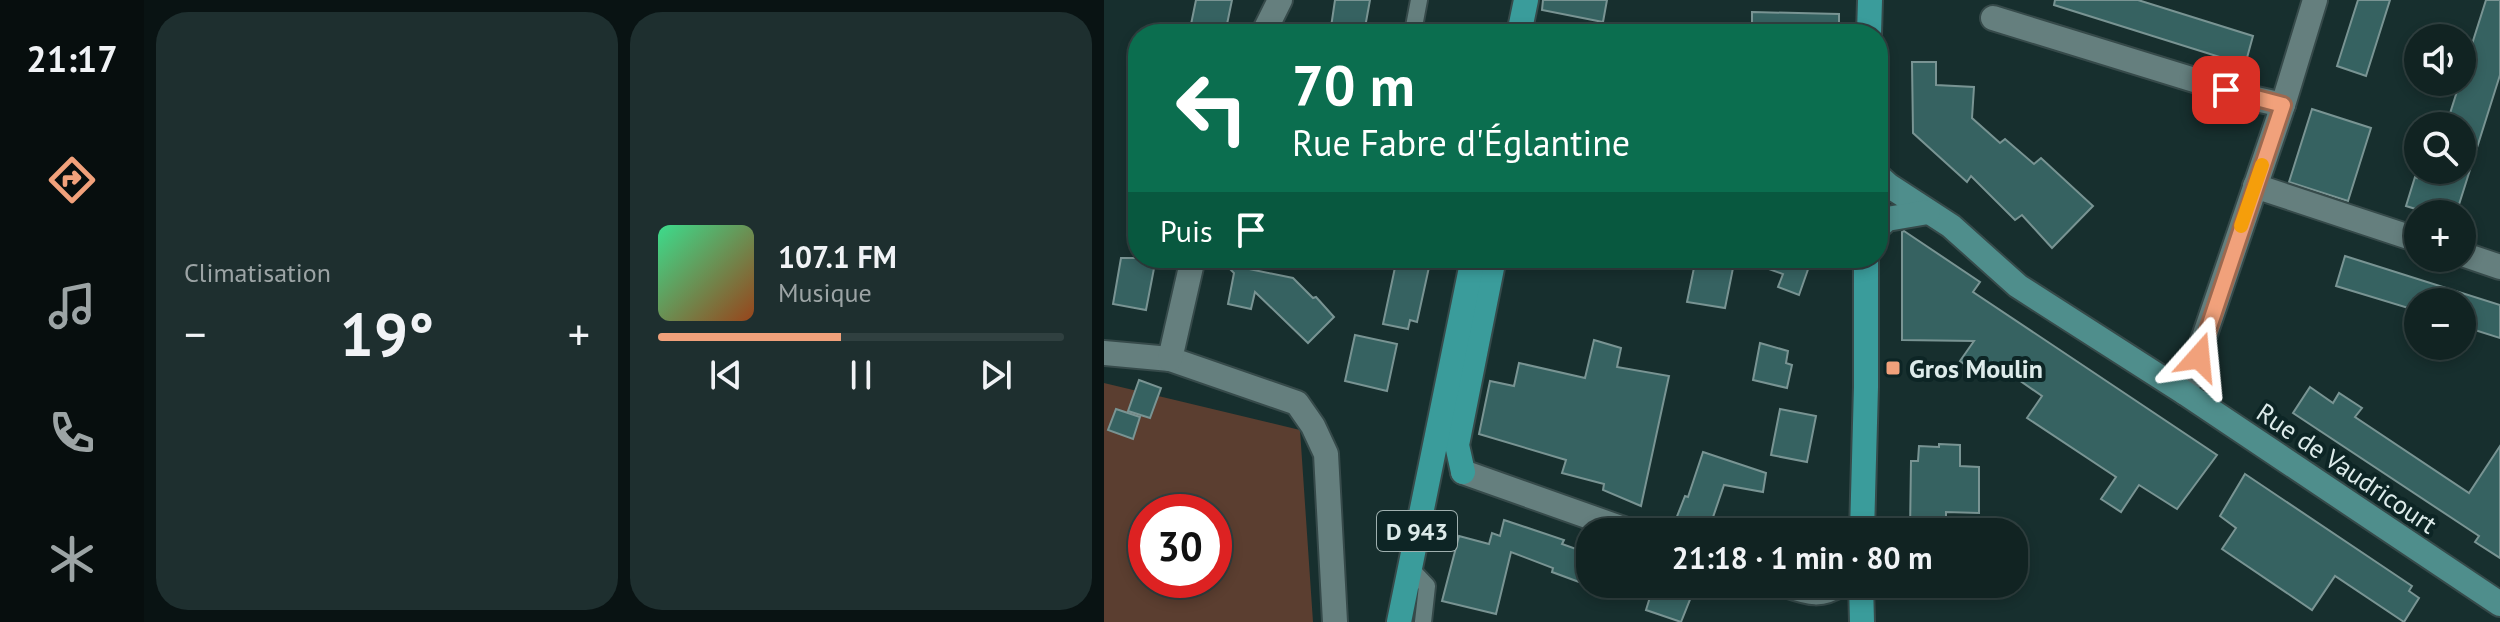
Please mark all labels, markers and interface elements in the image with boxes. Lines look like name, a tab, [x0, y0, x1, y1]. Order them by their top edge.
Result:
map controls	[2404, 24, 2476, 360]
button: sound	[2404, 24, 2476, 96]
text: 21:17	[26, 35, 118, 82]
text: 70 m	[1292, 49, 1415, 121]
icon: left	[1160, 56, 1264, 160]
pin	[2192, 56, 2260, 124]
icon: arrive	[2204, 68, 2248, 112]
button: search	[2404, 112, 2476, 184]
text: Rue Fabre d'Églantine	[1292, 119, 1630, 166]
icon: directions	[44, 152, 100, 208]
button: +	[2404, 200, 2476, 272]
icon: arrive	[1229, 208, 1273, 252]
text: Puis	[1160, 211, 1213, 250]
text: 107.1 FM	[778, 237, 897, 276]
text: Climatisation	[184, 256, 331, 289]
text: Musique	[778, 276, 872, 309]
icon: music	[44, 278, 100, 334]
button: −	[2404, 288, 2476, 360]
text: 19°	[340, 295, 434, 373]
text: −	[184, 305, 206, 362]
text: +	[568, 305, 590, 362]
position arrow	[2157, 315, 2241, 399]
place label: Gros Moulin	[1909, 352, 2043, 385]
icon: previous	[704, 353, 748, 397]
icon: pause	[839, 353, 883, 397]
icon: next	[974, 353, 1018, 397]
marker: Gros Moulin	[1884, 359, 1902, 377]
street label: Rue de Vaudricourt	[2251, 395, 2444, 541]
icon: phone	[44, 405, 100, 461]
speed limit sign: 30	[1128, 494, 1232, 598]
road number: D 943	[1377, 511, 1457, 551]
icon: climate	[44, 531, 100, 587]
text: 21:18 · 1 min · 80 m	[1672, 538, 1932, 577]

